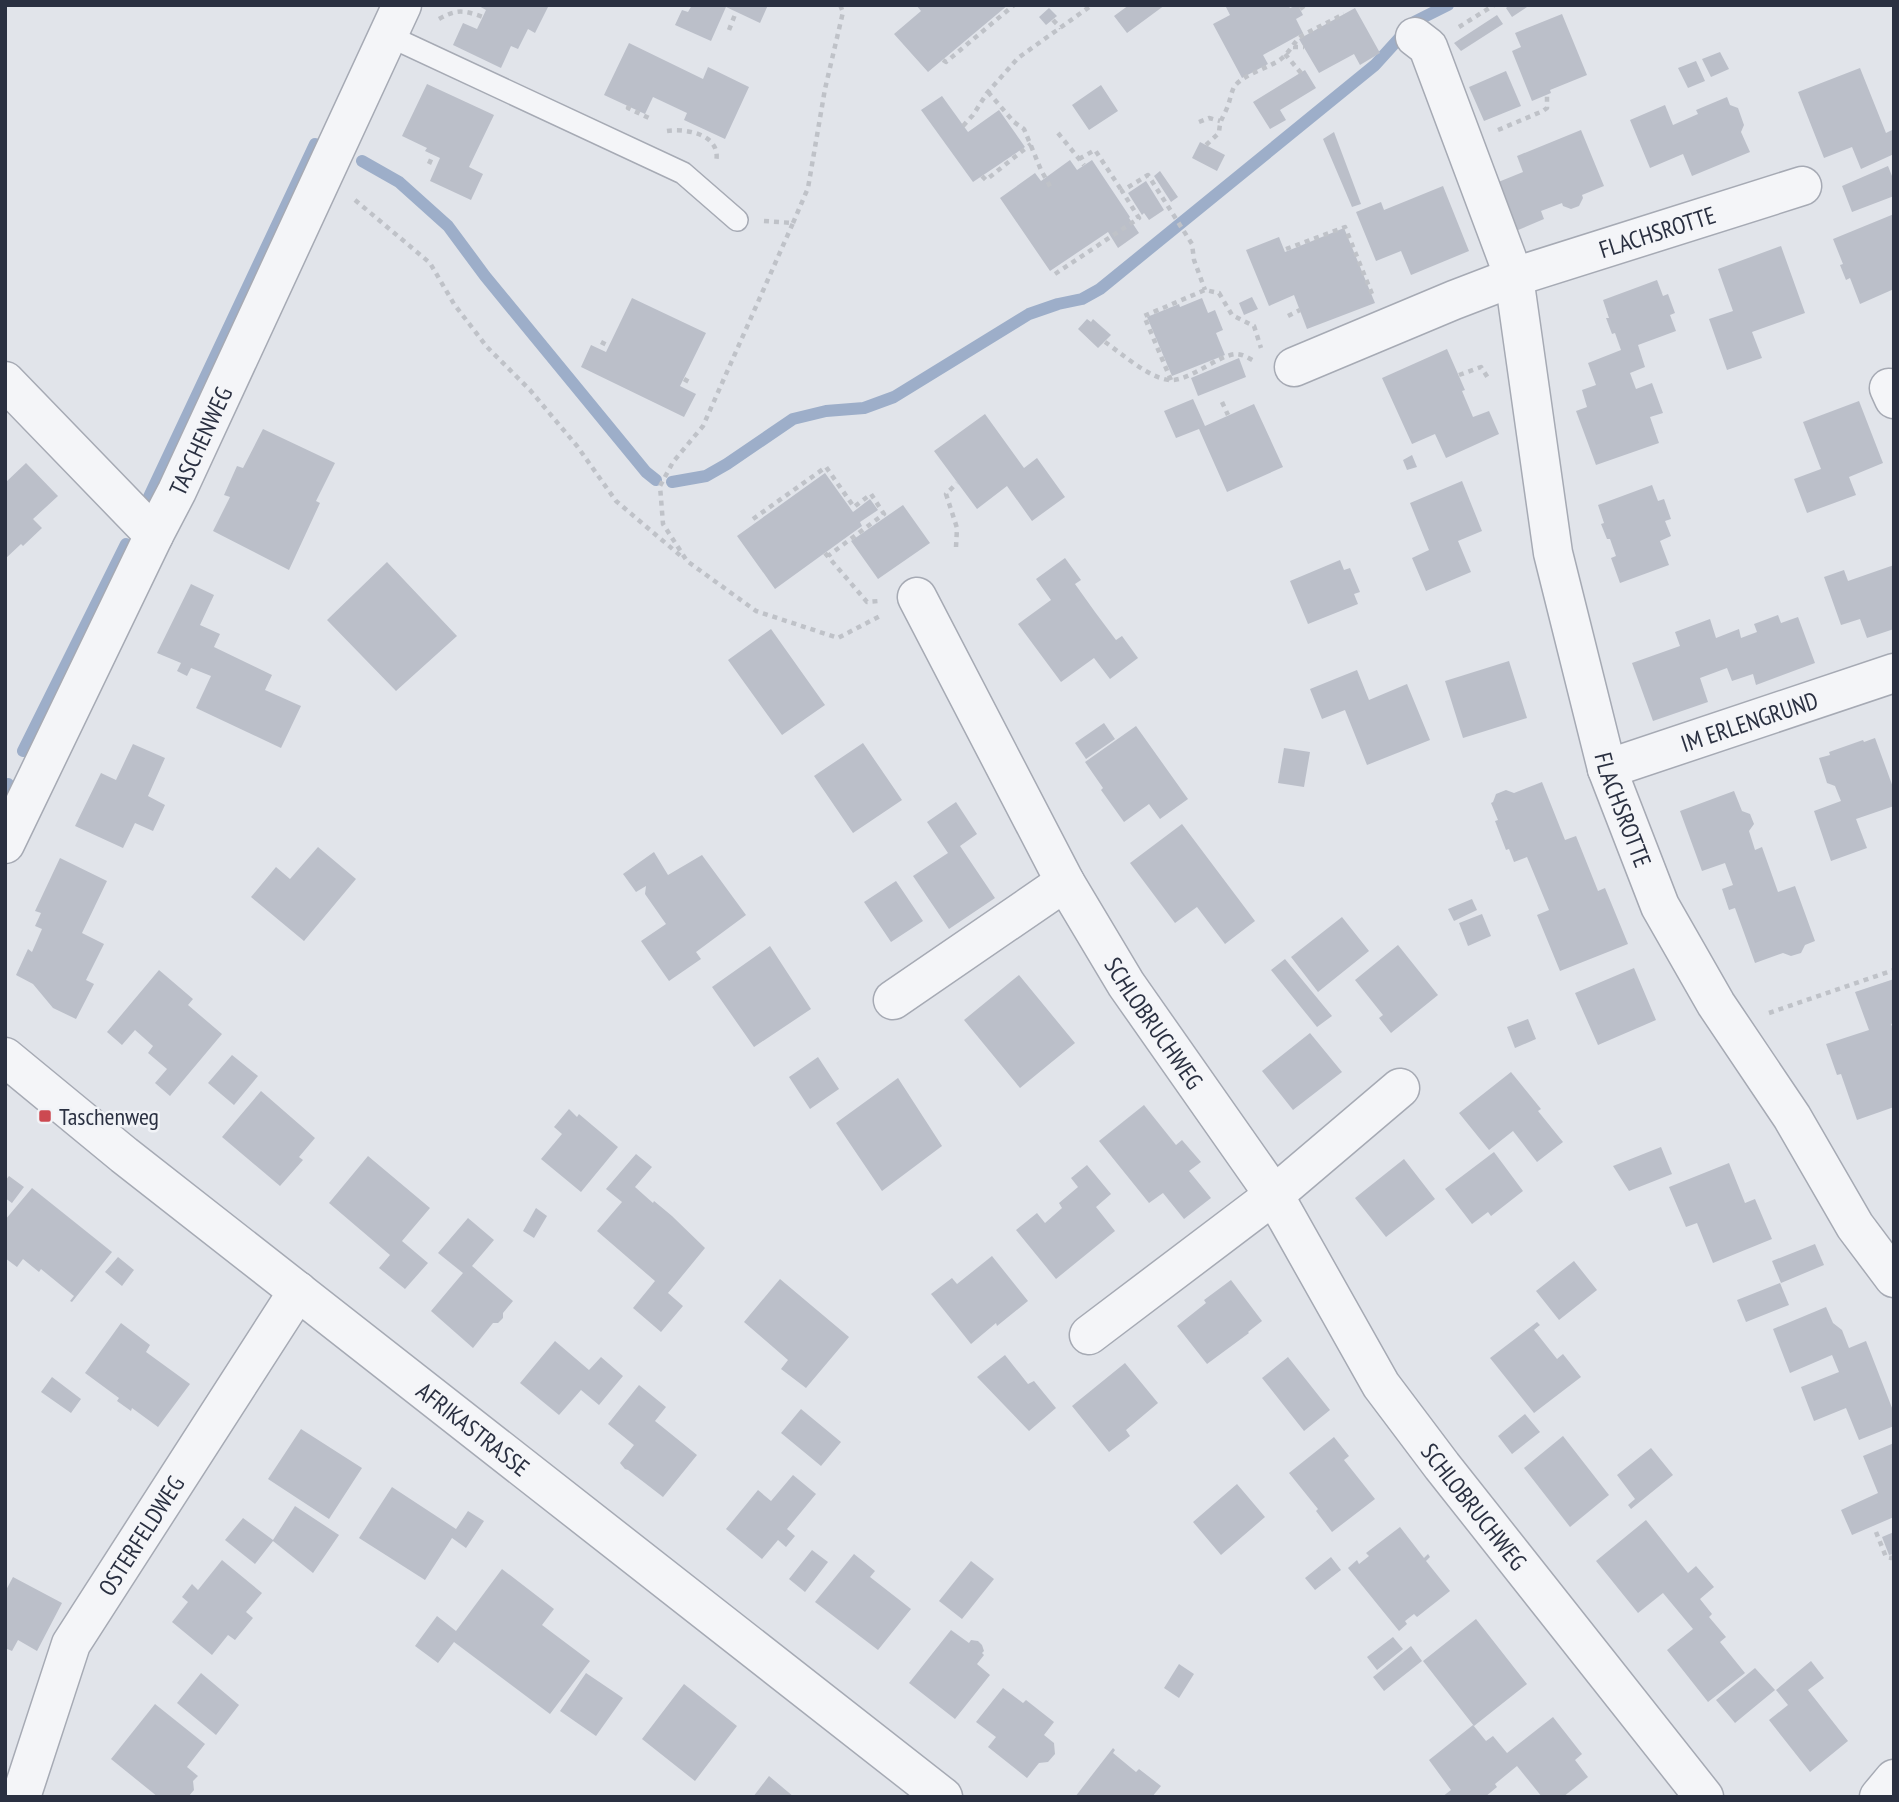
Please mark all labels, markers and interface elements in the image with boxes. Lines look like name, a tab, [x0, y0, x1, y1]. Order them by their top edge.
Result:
street label: FLACHSROTTE	[1595, 199, 1719, 265]
street label: TASCHENWEG	[162, 381, 239, 500]
street label: IM ERLENGRUND	[1677, 684, 1822, 759]
street label: FLACHSROTTE	[1588, 749, 1659, 871]
street label: SCHLOBRUCHWEG	[1098, 951, 1210, 1095]
place label: Taschenweg	[59, 1101, 159, 1132]
marker: Taschenweg	[37, 1108, 53, 1124]
street label: AFRIKASTRASSE	[411, 1375, 536, 1483]
street label: SCHLOBRUCHWEG	[1415, 1437, 1534, 1576]
street label: OSTERFELDWEG	[91, 1470, 191, 1601]

